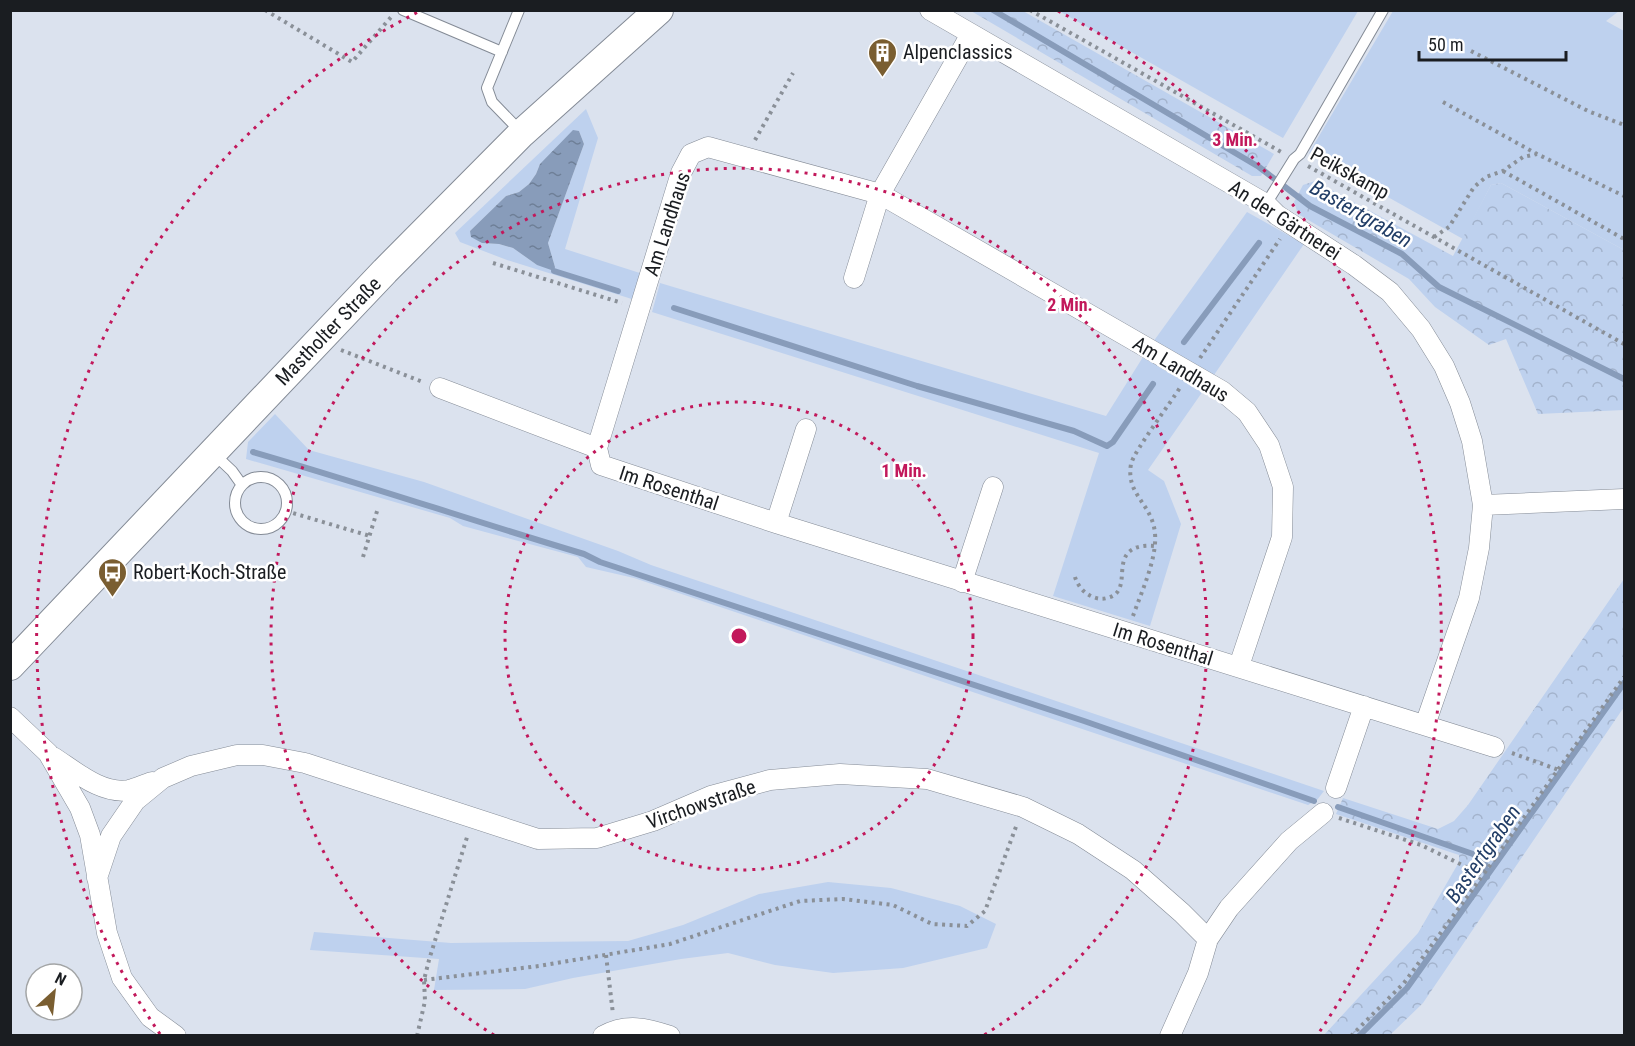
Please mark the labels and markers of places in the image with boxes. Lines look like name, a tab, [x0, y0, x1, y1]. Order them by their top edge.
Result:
building icon: Alpenclassics	[866, 36, 898, 78]
place label: Alpenclassics	[903, 40, 1013, 64]
bus stop icon: Robert-Koch-Straße	[96, 556, 128, 598]
place label: Robert-Koch-Straße	[133, 560, 286, 584]
centre of rings	[729, 626, 749, 646]

